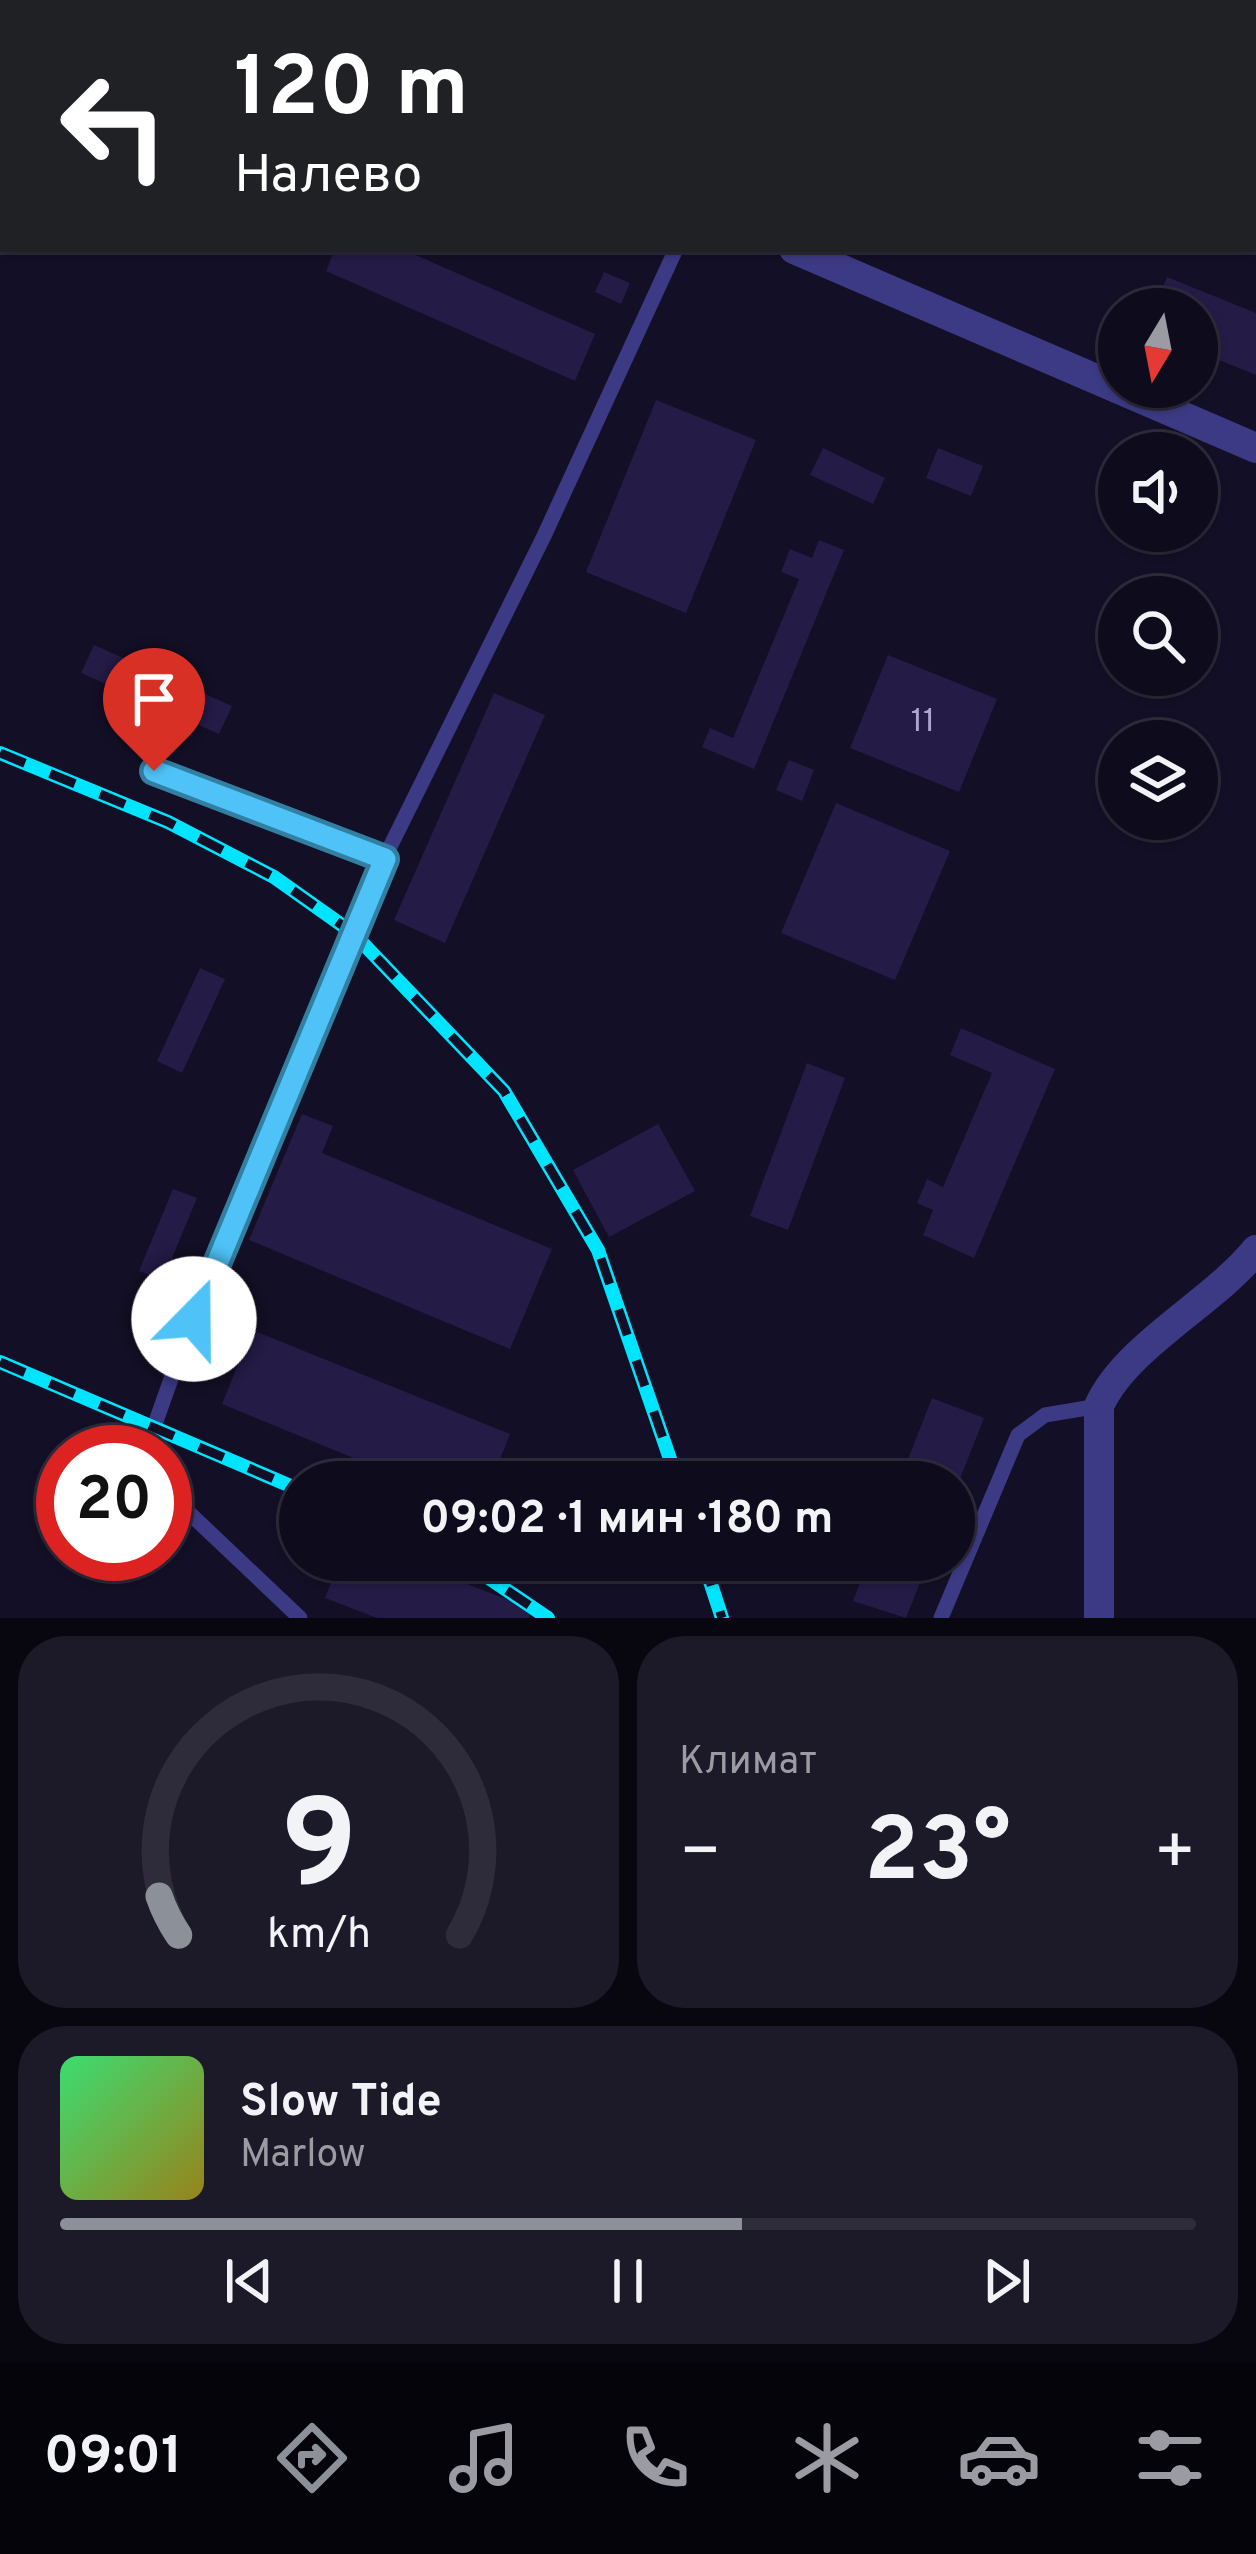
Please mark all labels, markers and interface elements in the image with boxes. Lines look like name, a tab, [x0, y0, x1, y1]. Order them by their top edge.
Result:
text: 120 m	[234, 39, 469, 145]
icon: left	[36, 48, 192, 204]
text: Налево	[234, 143, 422, 212]
north arrow	[1098, 288, 1218, 408]
map controls	[1098, 288, 1218, 840]
button: sound	[1098, 432, 1218, 552]
button: search	[1098, 576, 1218, 696]
pin	[103, 648, 205, 771]
icon: arrive	[121, 666, 187, 732]
house number: 11	[911, 702, 935, 744]
button: layers	[1098, 720, 1218, 840]
position arrow	[131, 1256, 257, 1382]
speed limit sign: 20	[36, 1425, 192, 1581]
text: 09:02 · 1 мин · 180 m	[420, 1492, 834, 1549]
text: Климат	[679, 1739, 817, 1788]
text: 9	[280, 1774, 357, 1932]
text: 23°	[864, 1799, 1011, 1912]
text: −	[679, 1814, 722, 1897]
text: +	[1153, 1814, 1196, 1897]
text: km/h	[266, 1909, 371, 1963]
text: Slow Tide	[240, 2075, 442, 2132]
text: Marlow	[240, 2132, 366, 2181]
icon: previous	[216, 2248, 282, 2314]
icon: pause	[595, 2248, 661, 2314]
icon: next	[974, 2248, 1040, 2314]
icon: directions	[270, 2416, 354, 2500]
icon: music	[442, 2416, 526, 2500]
icon: phone	[613, 2416, 697, 2500]
icon: climate	[785, 2416, 869, 2500]
icon: car	[957, 2416, 1041, 2500]
icon: filters	[1128, 2416, 1212, 2500]
text: 09:01	[44, 2424, 183, 2493]

